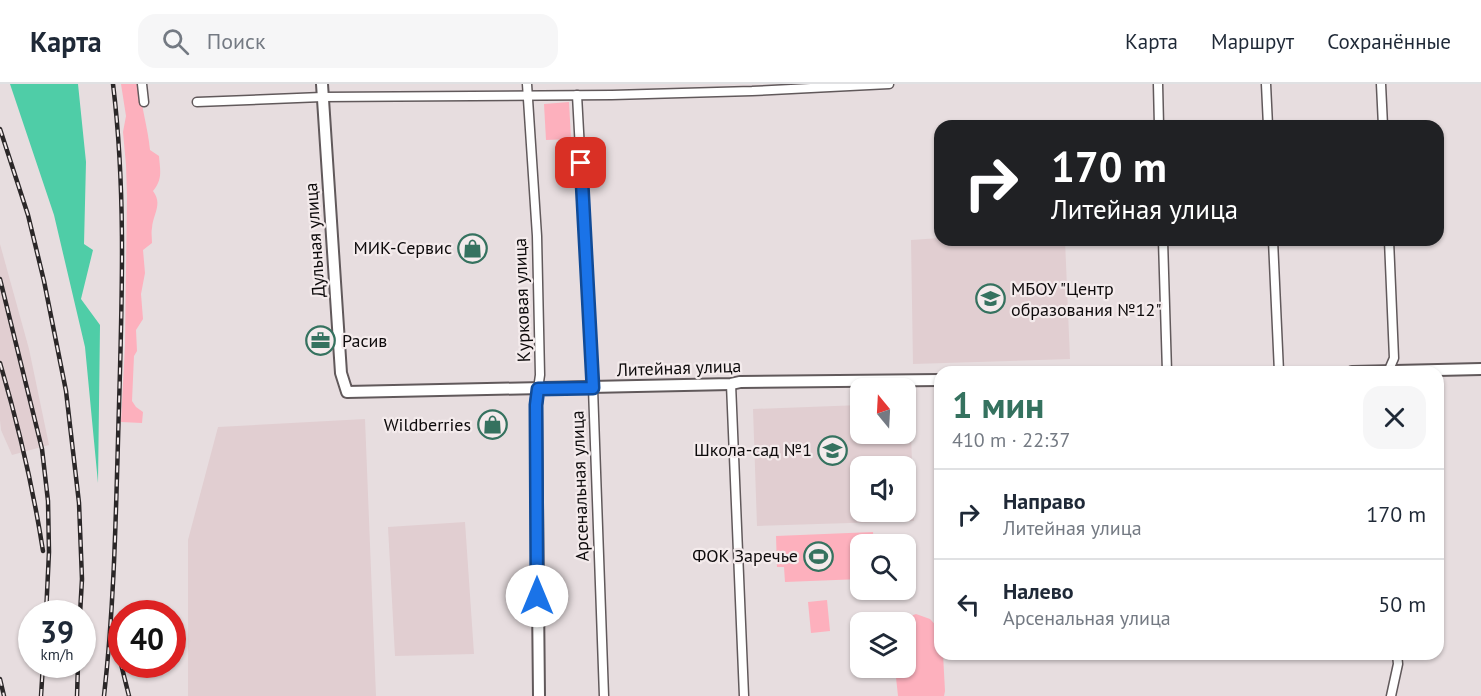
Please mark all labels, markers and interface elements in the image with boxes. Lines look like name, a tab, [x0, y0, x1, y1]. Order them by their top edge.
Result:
search box	[138, 14, 558, 68]
text: Карта	[30, 23, 102, 60]
icon: search	[159, 25, 192, 58]
text: Поиск	[207, 27, 266, 55]
text: Карта	[1125, 28, 1178, 55]
text: Маршрут	[1211, 28, 1294, 55]
text: Сохранённые	[1327, 28, 1451, 55]
pin	[555, 137, 606, 188]
text: 170 m	[1051, 139, 1167, 194]
icon: right	[952, 144, 1030, 222]
icon: arrive	[564, 146, 597, 179]
street label: Дульная улица	[299, 182, 330, 298]
text: Литейная улица	[1051, 192, 1238, 226]
shop icon: МИК-Сервис	[457, 232, 489, 264]
place label: МИК-Сервис	[354, 236, 452, 259]
street label: Курковая улица	[508, 238, 535, 363]
place label: МБОУ "Центр образования №12"	[1011, 277, 1161, 321]
school or university icon: МБОУ "Центр образования №12"	[974, 283, 1006, 315]
office icon: Расив	[305, 325, 337, 357]
place label: Расив	[342, 329, 387, 352]
street label: Литейная улица	[615, 354, 742, 381]
north arrow	[850, 378, 916, 444]
map controls	[850, 378, 916, 678]
text: 1 мин	[952, 381, 1044, 428]
button: close	[1363, 386, 1426, 449]
shop icon: Wildberries	[476, 409, 508, 441]
street label: Арсенальная улица	[565, 410, 594, 562]
place label: Wildberries	[384, 413, 471, 436]
text: 410 m · 22:37	[952, 427, 1070, 453]
school or university icon: Школа-сад №1	[817, 434, 849, 466]
place label: Школа-сад №1	[694, 438, 812, 461]
button: sound	[850, 456, 916, 522]
text: Направо	[1003, 487, 1086, 515]
icon: right	[952, 498, 985, 531]
text: 170 m	[1366, 500, 1426, 528]
text: Литейная улица	[1003, 515, 1142, 541]
button: search	[850, 534, 916, 600]
sports icon: ФОК Заречье	[803, 540, 835, 572]
place label: ФОК Заречье	[692, 544, 798, 567]
position arrow	[505, 564, 569, 628]
text: Налево	[1003, 577, 1074, 605]
icon: left	[952, 588, 985, 621]
text: 50 m	[1378, 590, 1426, 618]
speed limit sign: 40	[108, 600, 186, 678]
text: Арсенальная улица	[1003, 605, 1171, 631]
text: 39	[40, 612, 74, 651]
button: layers	[850, 612, 916, 678]
text: km/h	[41, 645, 73, 664]

